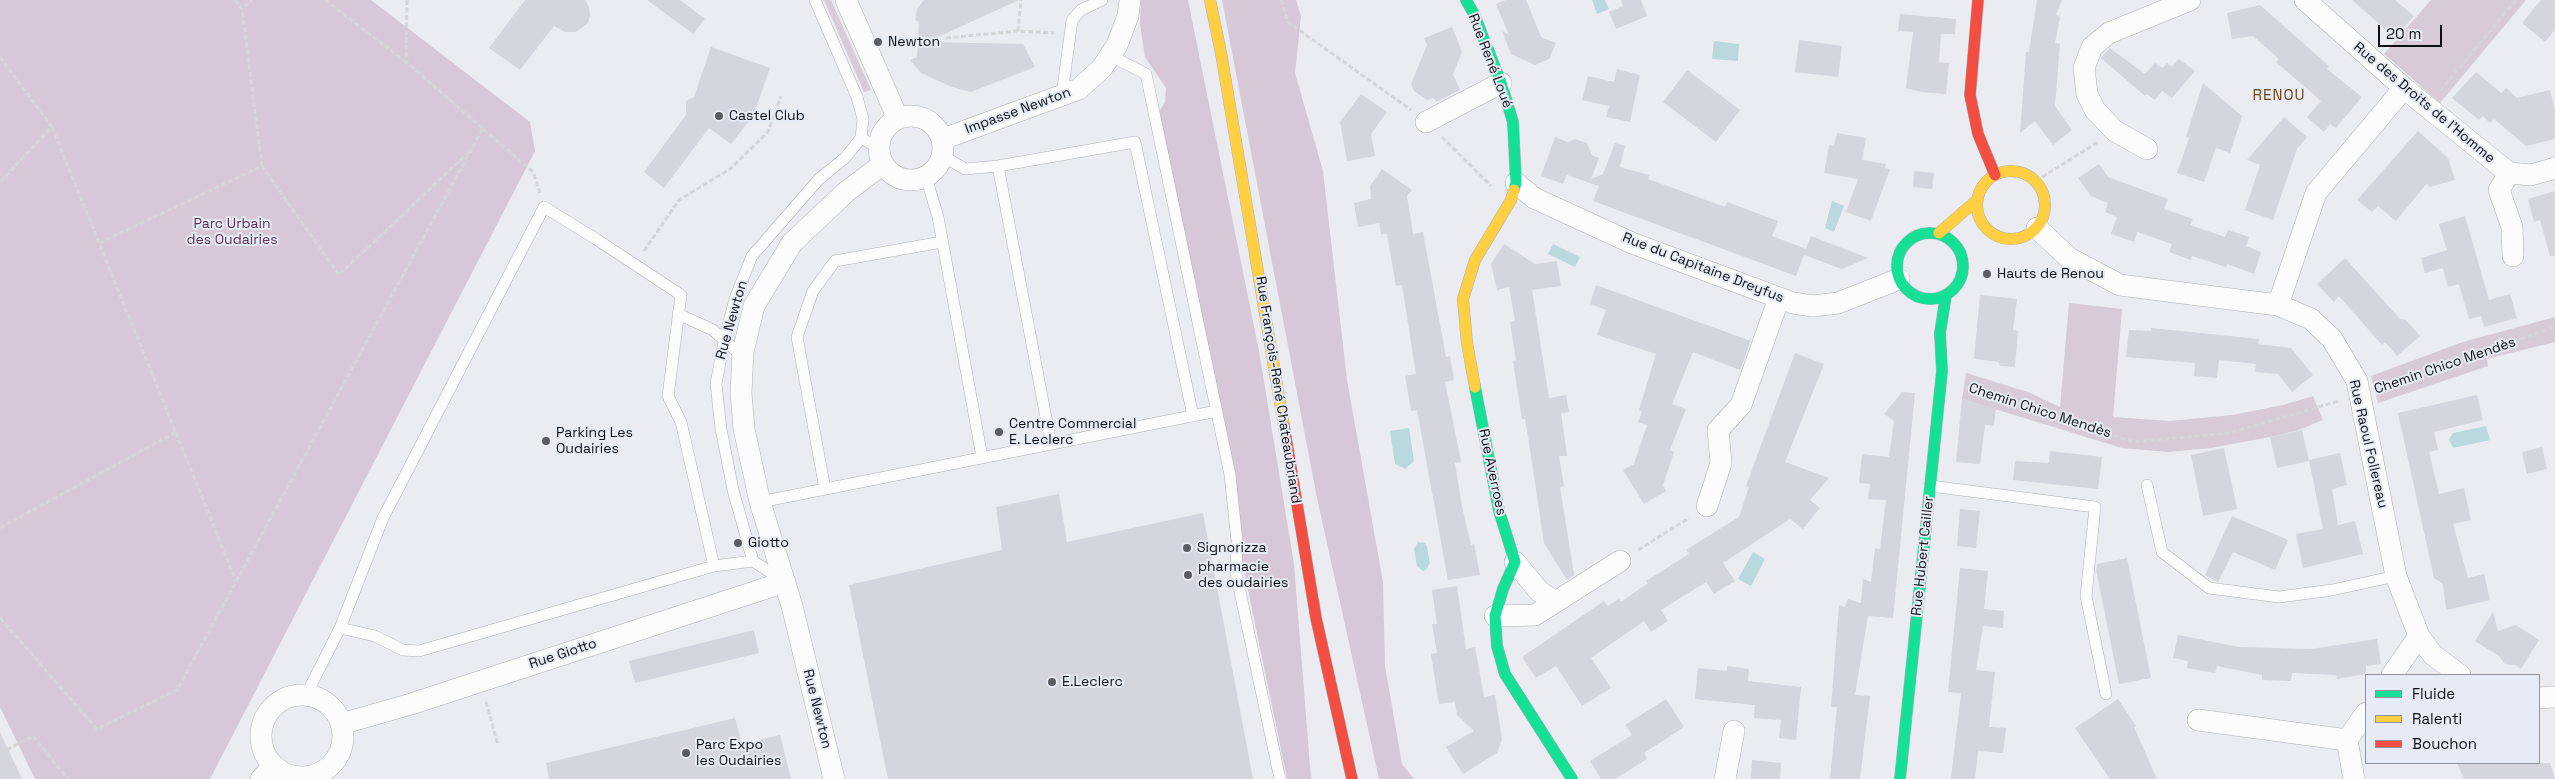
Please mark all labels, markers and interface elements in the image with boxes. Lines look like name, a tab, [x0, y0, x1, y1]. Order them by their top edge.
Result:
street label: Rue René Loué	[1464, 11, 1516, 111]
scale bar	[2380, 15, 2444, 47]
text: 20 m	[2386, 24, 2421, 43]
place label: Newton	[888, 34, 940, 50]
marker: Newton	[872, 36, 884, 48]
street label: Rue des Droits de l'Homme	[2350, 39, 2498, 167]
street label: Impasse Newton	[963, 84, 1073, 138]
district label: RENOU	[2252, 87, 2306, 105]
place label: Castel Club	[729, 108, 805, 124]
marker: Castel Club	[713, 110, 725, 122]
park label: Parc Urbain des Oudairies	[186, 216, 278, 248]
street label: Rue du Capitaine Dreyfus	[1620, 229, 1786, 307]
place label: Hauts de Renou	[1997, 266, 2104, 282]
marker: Hauts de Renou	[1981, 268, 1993, 280]
street label: Rue François-René Chateaubriand	[1252, 275, 1304, 505]
street label: Rue Newton	[713, 279, 751, 361]
street label: Chemin Chico Mendès	[2372, 334, 2518, 398]
street label: Rue Raoul Follereau	[2345, 378, 2391, 510]
street label: Chemin Chico Mendès	[1967, 380, 2113, 442]
place label: Centre Commercial E. Leclerc	[1009, 416, 1136, 448]
place label: Parking Les Oudairies	[556, 425, 633, 458]
marker: Centre Commercial E. Leclerc	[993, 426, 1005, 438]
street label: Rue Averroes	[1475, 427, 1509, 517]
marker: Parking Les Oudairies	[540, 435, 552, 447]
street label: Rue Hubert Cailler	[1908, 495, 1938, 617]
place label: Giotto	[748, 535, 789, 551]
marker: Giotto	[732, 537, 744, 549]
place label: Signorizza	[1197, 540, 1267, 556]
marker: Signorizza	[1181, 542, 1193, 554]
place label: pharmacie des oudairies	[1198, 559, 1288, 592]
marker: pharmacie des oudairies	[1182, 569, 1194, 581]
street label: Rue Giotto	[527, 635, 599, 673]
street label: Rue Newton	[799, 667, 835, 751]
place label: E.Leclerc	[1062, 674, 1123, 690]
legend	[2365, 674, 2540, 764]
marker: E.Leclerc	[1046, 676, 1058, 688]
text: Fluide	[2412, 684, 2455, 703]
text: Ralenti	[2412, 709, 2462, 728]
text: Bouchon	[2412, 734, 2477, 753]
place label: Parc Expo les Oudairies	[696, 737, 781, 770]
marker: Parc Expo les Oudairies	[680, 747, 692, 759]

